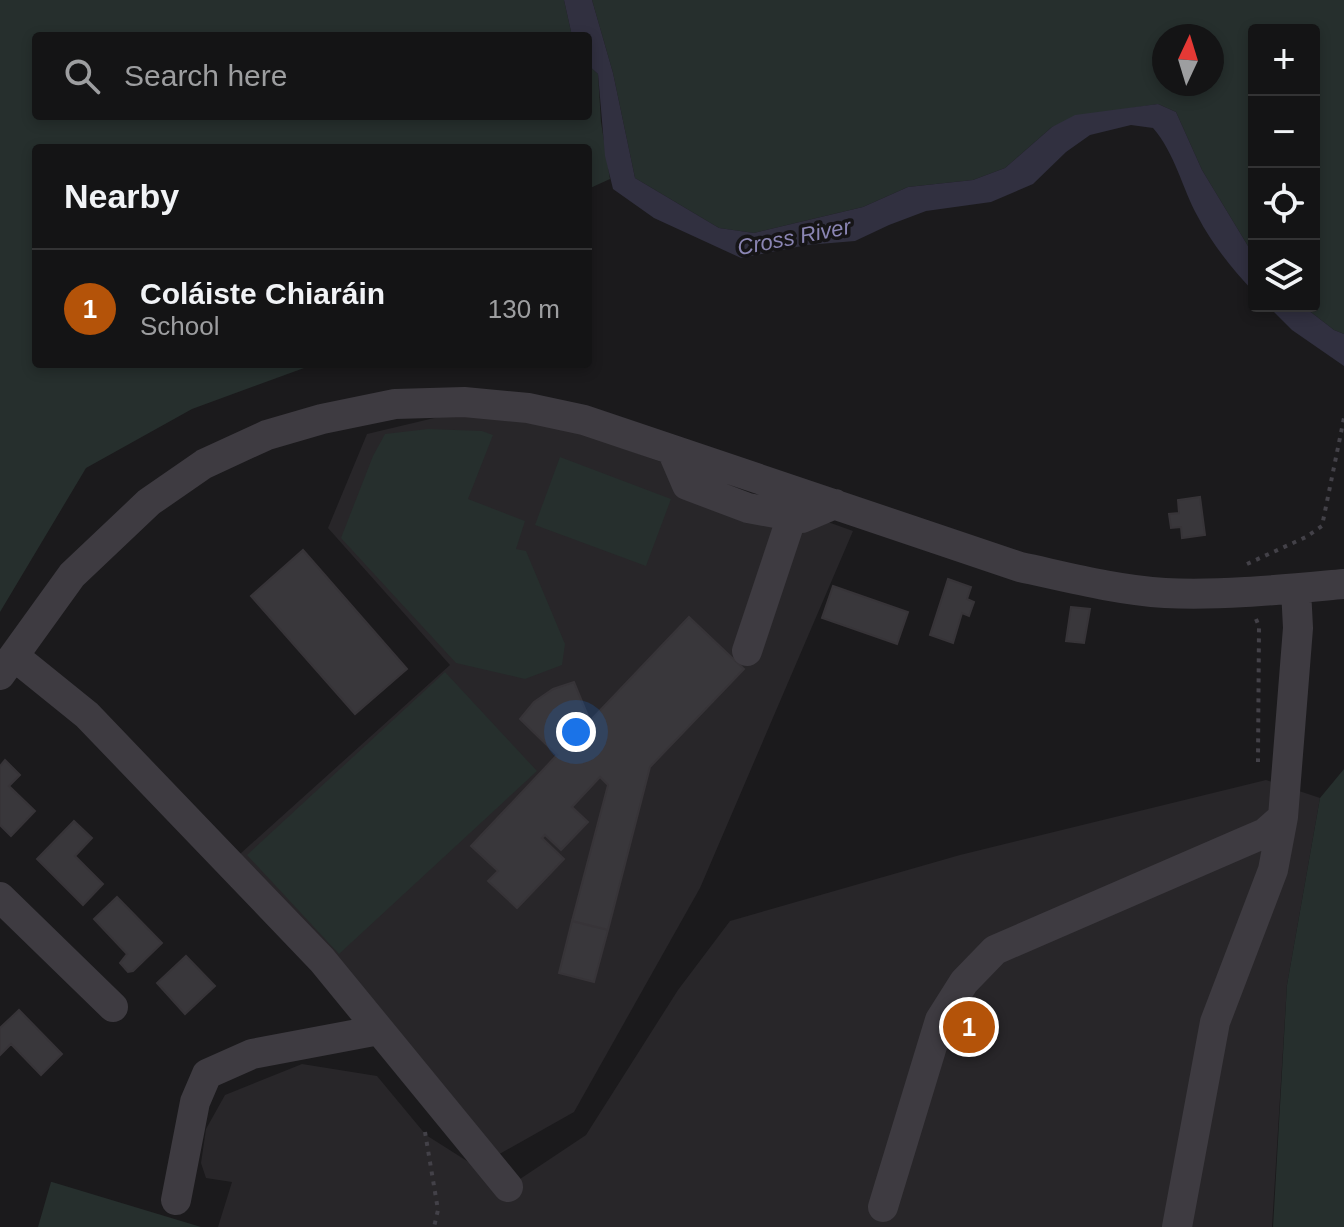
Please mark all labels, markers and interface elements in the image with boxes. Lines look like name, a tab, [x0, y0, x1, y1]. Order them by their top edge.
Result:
north arrow	[1152, 24, 1224, 96]
map controls	[1248, 24, 1320, 312]
button: +	[1248, 24, 1320, 96]
search box	[32, 32, 592, 120]
icon: search	[60, 54, 104, 98]
text: Search here	[124, 59, 287, 92]
button: −	[1248, 96, 1320, 168]
button: locate	[1248, 168, 1320, 240]
text: Nearby	[64, 177, 179, 215]
water label: Cross River	[735, 213, 854, 260]
button: layers	[1248, 240, 1320, 312]
text: Coláiste Chiaráin	[140, 277, 385, 310]
text: 1	[83, 294, 97, 324]
text: 130 m	[488, 294, 560, 324]
text: School	[140, 311, 220, 341]
your location	[556, 712, 596, 752]
pin: 1	[943, 997, 995, 1057]

